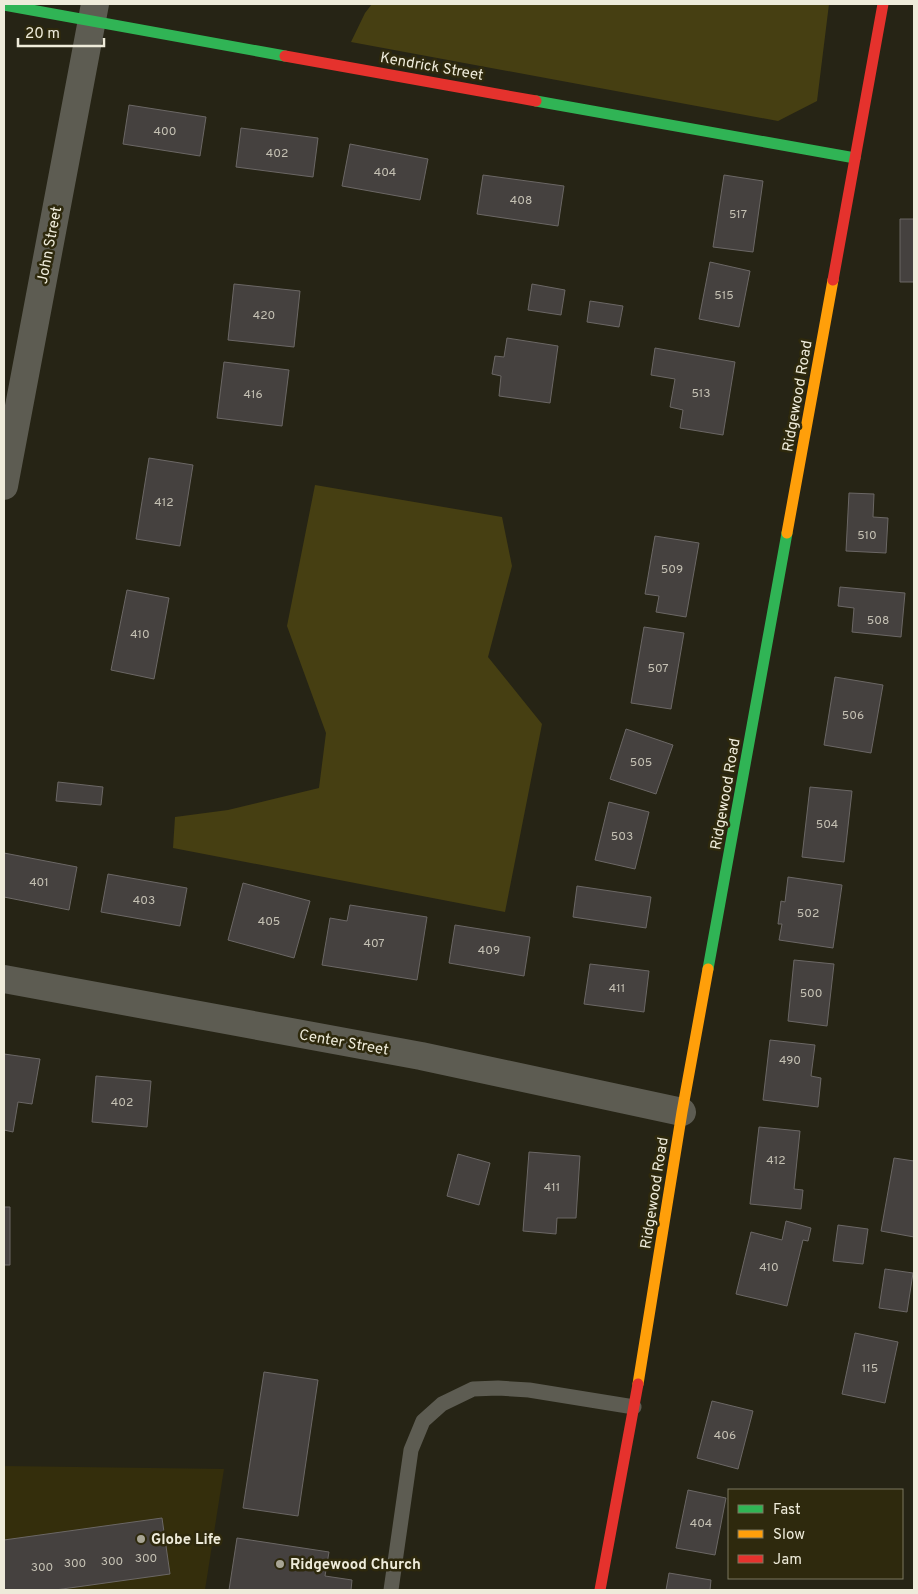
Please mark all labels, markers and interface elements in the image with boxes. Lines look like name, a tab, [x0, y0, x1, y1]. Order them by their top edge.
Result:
scale bar	[18, 15, 104, 47]
text: 20 m	[25, 25, 60, 44]
street label: Kendrick Street	[379, 49, 485, 86]
house number: 400	[154, 124, 176, 140]
house number: 402	[266, 146, 288, 162]
house number: 404	[374, 165, 396, 181]
house number: 408	[510, 193, 532, 209]
street label: John Street	[34, 205, 67, 286]
house number: 517	[729, 207, 747, 223]
house number: 515	[714, 288, 734, 304]
house number: 420	[253, 308, 275, 324]
street label: Ridgewood Road	[779, 339, 818, 454]
house number: 513	[691, 386, 711, 402]
house number: 416	[243, 387, 263, 403]
house number: 412	[154, 495, 174, 511]
house number: 510	[857, 528, 877, 544]
house number: 509	[661, 562, 683, 578]
house number: 508	[867, 613, 889, 629]
house number: 410	[130, 627, 150, 643]
house number: 507	[647, 661, 669, 677]
house number: 506	[842, 708, 864, 724]
street label: Ridgewood Road	[707, 737, 746, 852]
house number: 505	[630, 755, 652, 771]
house number: 504	[816, 817, 838, 833]
house number: 503	[611, 829, 633, 845]
house number: 401	[29, 875, 49, 891]
house number: 403	[133, 893, 155, 909]
house number: 502	[797, 906, 819, 922]
house number: 405	[258, 914, 280, 930]
house number: 407	[363, 936, 385, 952]
house number: 409	[478, 943, 500, 959]
house number: 411	[609, 981, 625, 997]
house number: 500	[800, 986, 822, 1002]
street label: Center Street	[297, 1026, 390, 1061]
house number: 490	[779, 1053, 801, 1069]
house number: 402	[111, 1095, 133, 1111]
street label: Ridgewood Road	[637, 1136, 674, 1251]
house number: 412	[766, 1153, 786, 1169]
house number: 411	[544, 1180, 560, 1196]
house number: 410	[759, 1260, 779, 1276]
house number: 115	[862, 1361, 878, 1377]
house number: 406	[714, 1428, 736, 1444]
legend	[728, 1489, 903, 1579]
text: Fast	[773, 1501, 801, 1520]
house number: 404	[690, 1516, 712, 1532]
text: Slow	[773, 1526, 805, 1545]
place label: Globe Life	[151, 1531, 221, 1550]
marker: Globe Life	[135, 1533, 147, 1545]
house number: 300	[135, 1551, 157, 1567]
text: Jam	[773, 1551, 802, 1570]
house number: 300	[101, 1554, 123, 1570]
house number: 300	[64, 1556, 86, 1572]
place label: Ridgewood Church	[290, 1556, 421, 1575]
marker: Ridgewood Church	[274, 1558, 286, 1570]
house number: 300	[31, 1560, 53, 1576]

